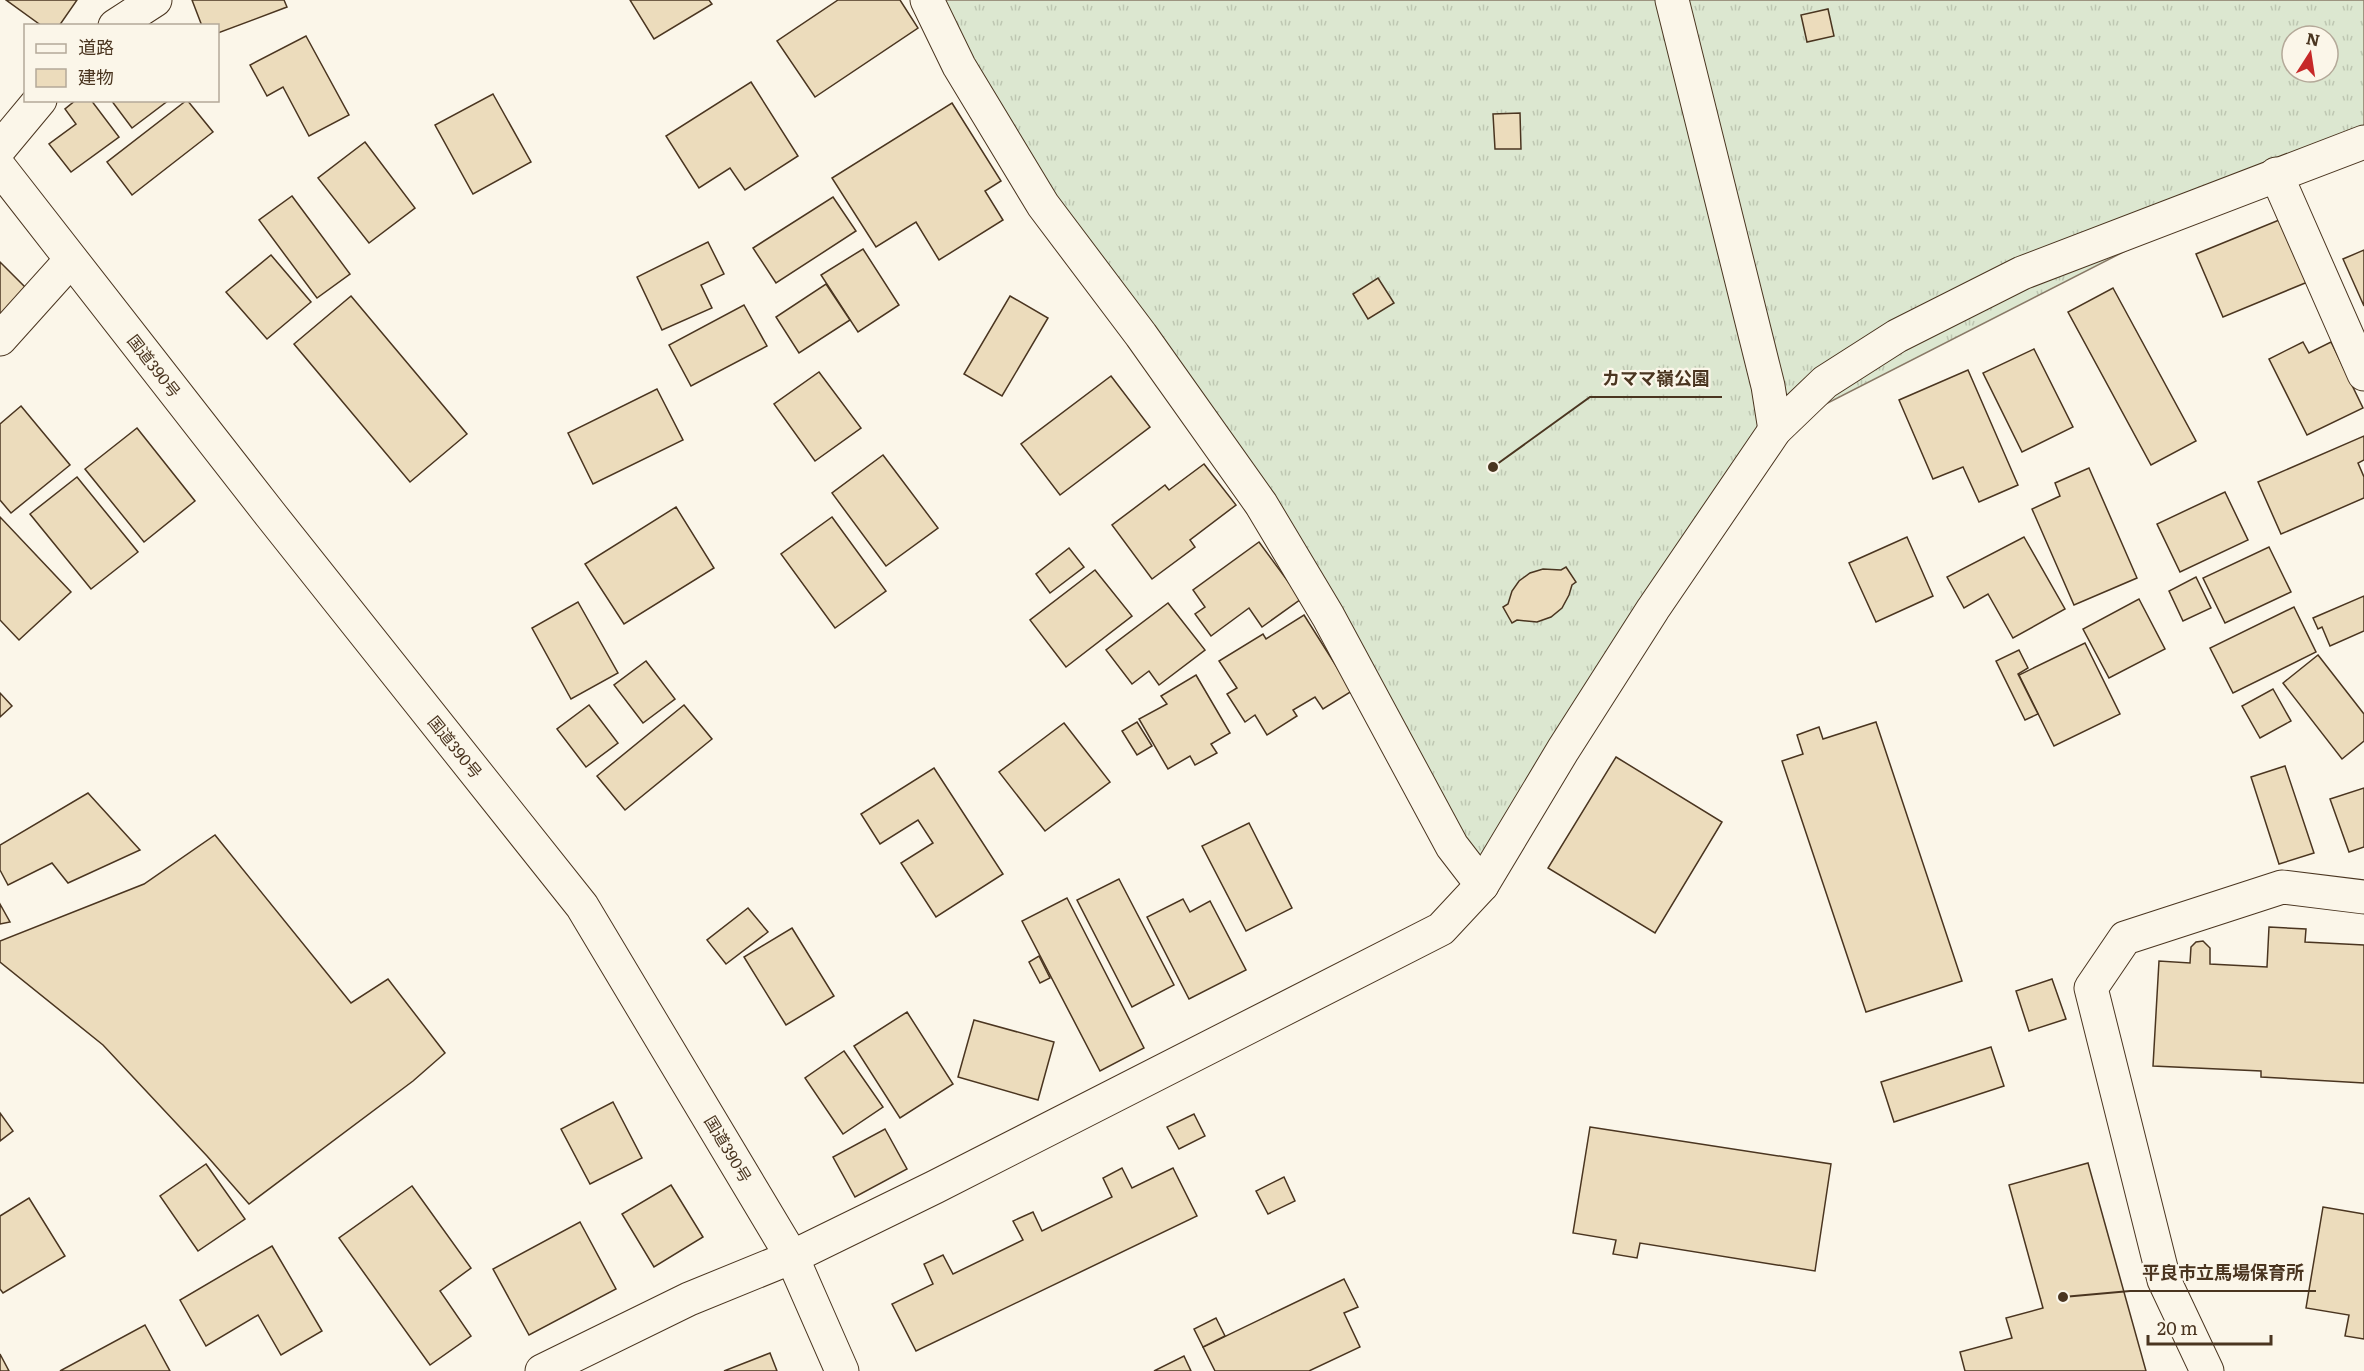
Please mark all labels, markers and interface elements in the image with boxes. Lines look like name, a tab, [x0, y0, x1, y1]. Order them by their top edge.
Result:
legend	[24, 24, 219, 102]
north arrow	[2280, 24, 2340, 84]
text: N	[2304, 25, 2322, 51]
text: 道路	[78, 33, 114, 60]
text: 建物	[78, 63, 114, 90]
street label: 国道390号	[122, 329, 187, 402]
callout: カママ嶺公園	[1590, 361, 1722, 397]
text: カママ嶺公園	[1602, 364, 1710, 391]
street label: 国道390号	[423, 710, 488, 783]
street label: 国道390号	[699, 1110, 758, 1187]
callout: 平良市立馬場保育所	[2130, 1255, 2316, 1291]
text: 平良市立馬場保育所	[2142, 1258, 2304, 1285]
scale bar	[2148, 1308, 2271, 1346]
text: 20 m	[2157, 1314, 2198, 1341]

